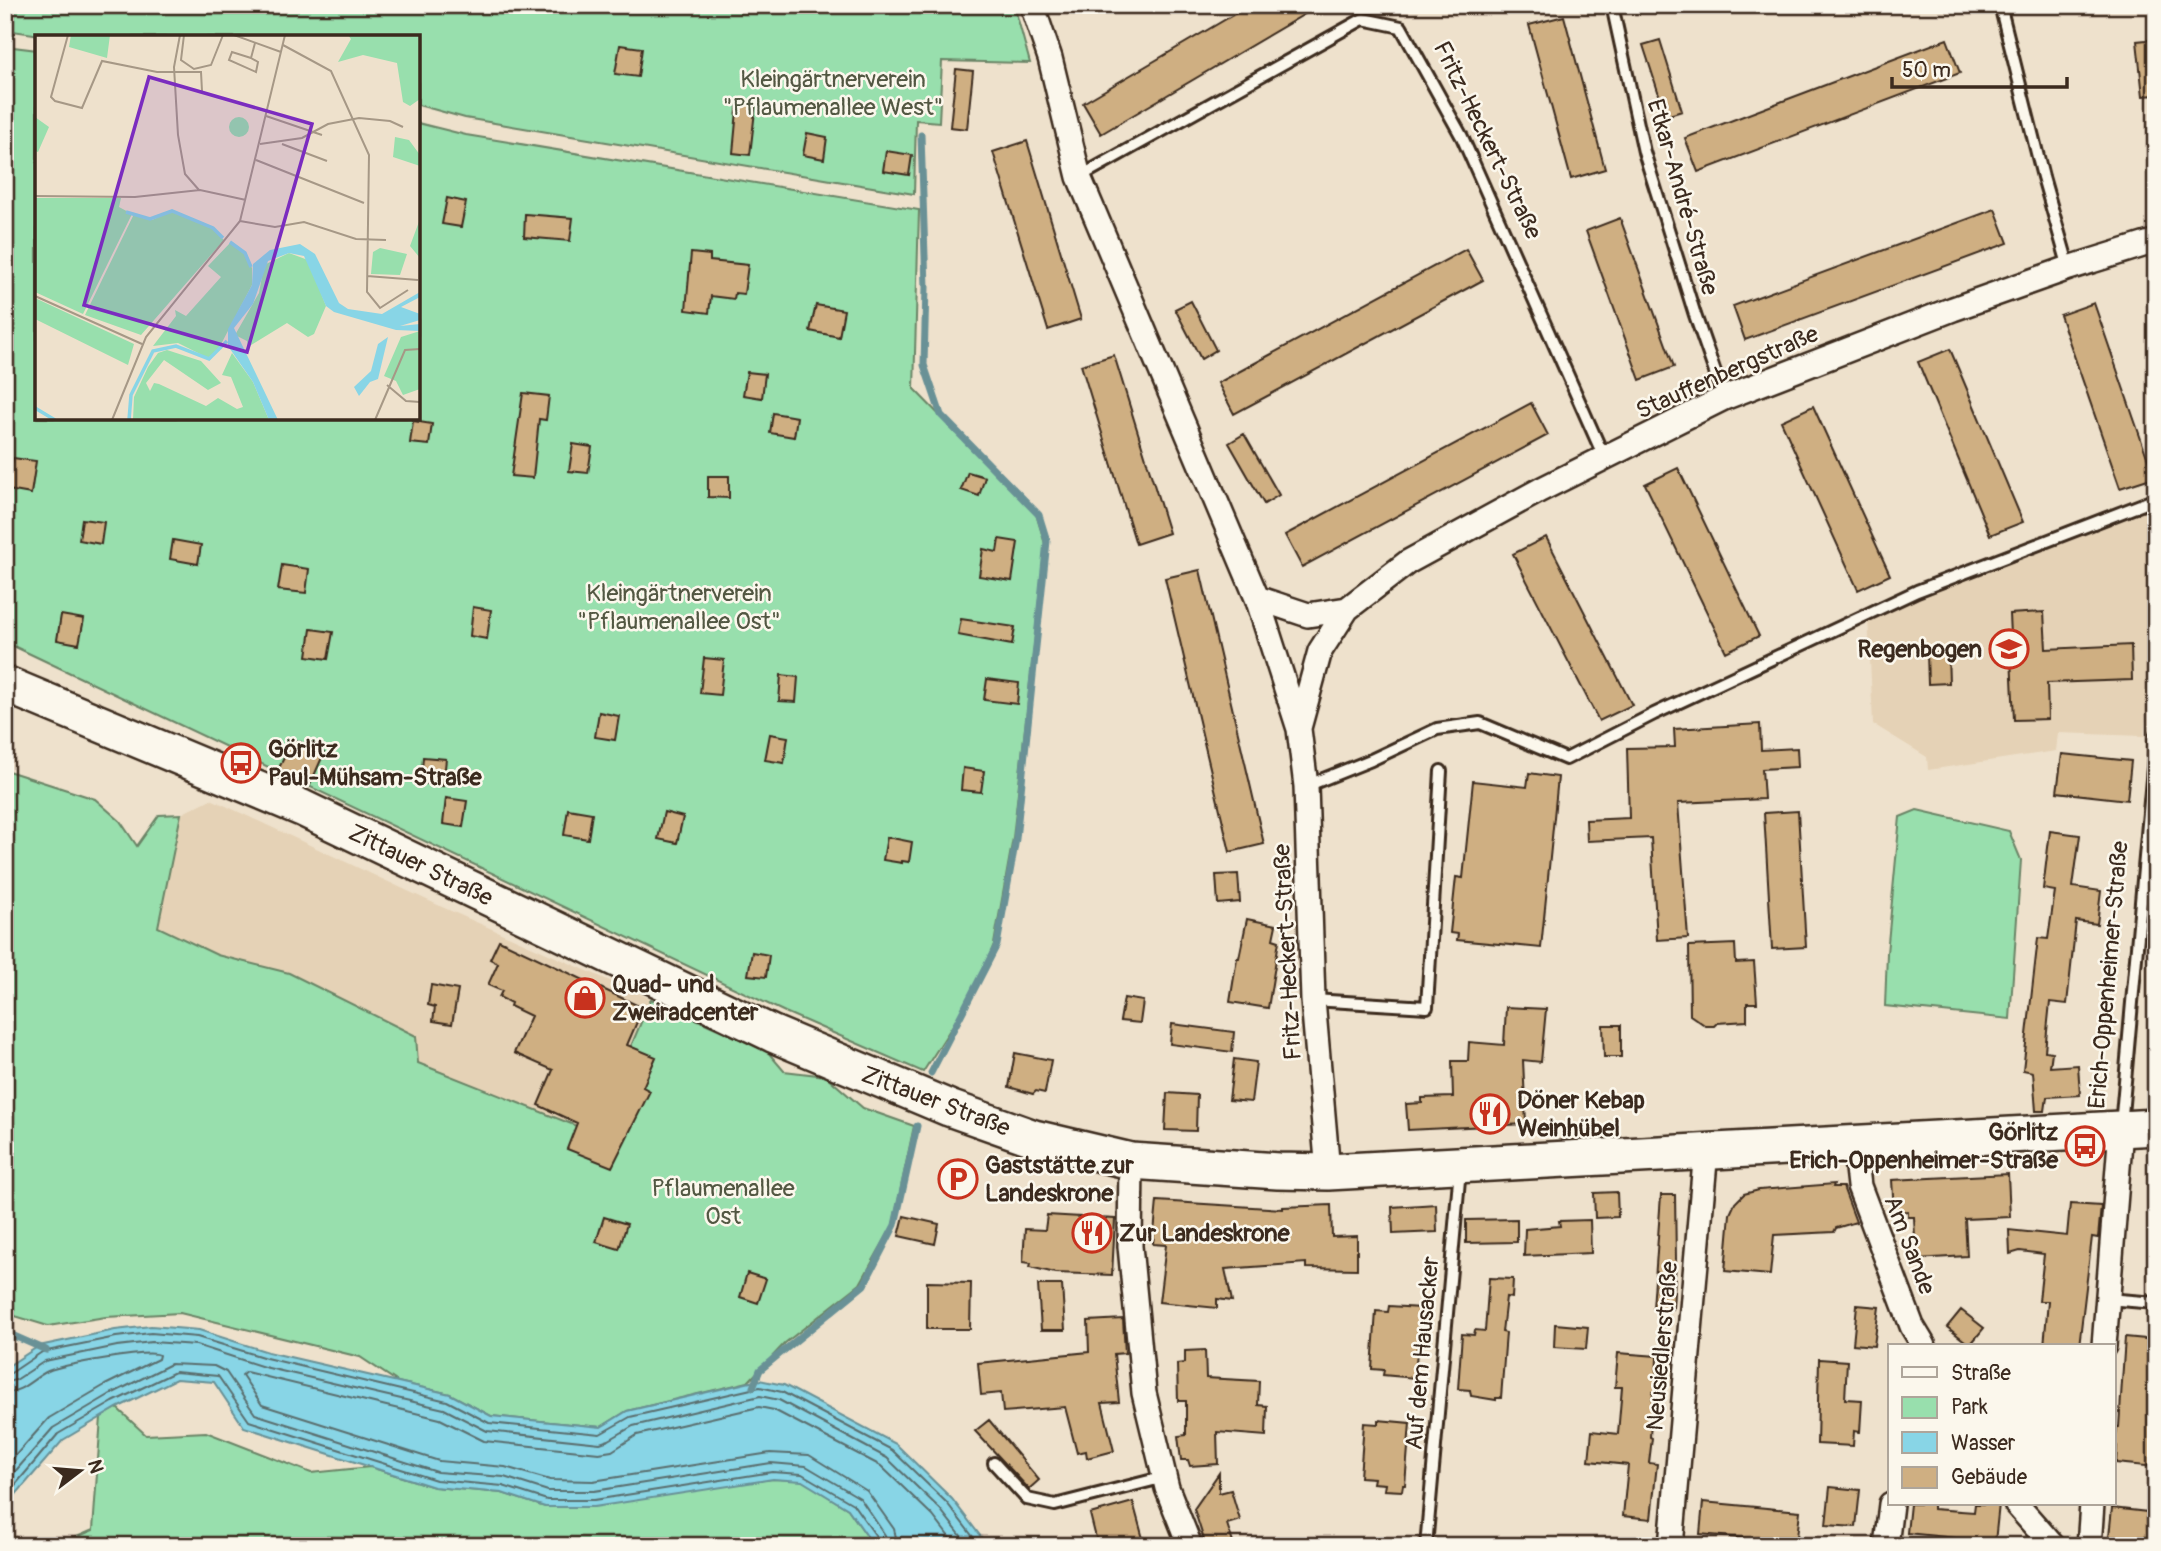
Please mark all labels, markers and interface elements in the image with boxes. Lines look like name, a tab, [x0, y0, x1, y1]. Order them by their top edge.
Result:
inset map	[35, 35, 420, 420]
street label: Fritz-Heckert-Straße	[1427, 37, 1548, 244]
scale bar	[1892, 46, 2066, 90]
text: 50 m	[1902, 57, 1951, 84]
park label: Kleingärtnerverein "Pflaumenallee West"	[723, 65, 943, 122]
street label: Etkar-André-Straße	[1641, 96, 1724, 299]
street label: Stauffenbergstraße	[1632, 319, 1823, 426]
park label: Kleingärtnerverein "Pflaumenallee Ost"	[577, 579, 781, 636]
school or university icon: Regenbogen	[1988, 628, 2030, 670]
place label: Regenbogen	[1858, 635, 1982, 664]
place label: Görlitz Paul-Mühsam-Straße	[268, 735, 483, 792]
bus stop icon: Görlitz Paul-Mühsam-Straße	[220, 742, 262, 784]
street label: Zittauer Straße	[344, 818, 498, 913]
street label: Erich-Oppenheimer-Straße	[2082, 840, 2135, 1110]
street label: Fritz-Heckert-Straße	[1267, 843, 1308, 1061]
place label: Quad- und Zweiradcenter	[612, 970, 759, 1027]
shop icon: Quad- und Zweiradcenter	[564, 977, 606, 1019]
street label: Zittauer Straße	[857, 1060, 1014, 1143]
place label: Döner Kebap Weinhübel	[1517, 1086, 1645, 1143]
restaurant icon: Döner Kebap Weinhübel	[1469, 1093, 1511, 1135]
place label: Görlitz Erich-Oppenheimer-Straße	[1789, 1118, 2059, 1175]
bus stop icon: Görlitz Erich-Oppenheimer-Straße	[2064, 1125, 2106, 1167]
place label: Gaststätte zur Landeskrone	[985, 1151, 1134, 1208]
parking icon: Gaststätte zur Landeskrone	[937, 1158, 979, 1200]
park label: Pflaumenallee Ost	[651, 1174, 795, 1231]
street label: Am Sande	[1877, 1192, 1942, 1299]
restaurant icon: Zur Landeskrone	[1071, 1212, 1113, 1254]
place label: Zur Landeskrone	[1119, 1219, 1291, 1248]
street label: Auf dem Hausacker	[1400, 1255, 1445, 1451]
street label: Neusiedlerstraße	[1641, 1260, 1684, 1432]
legend	[1888, 1344, 2116, 1506]
text: Straße	[1951, 1360, 2011, 1387]
text: Park	[1951, 1394, 1988, 1421]
text: Wasser	[1951, 1430, 2016, 1457]
north arrow	[46, 1436, 116, 1506]
text: N	[82, 1457, 109, 1476]
text: Gebäude	[1951, 1464, 2028, 1491]

